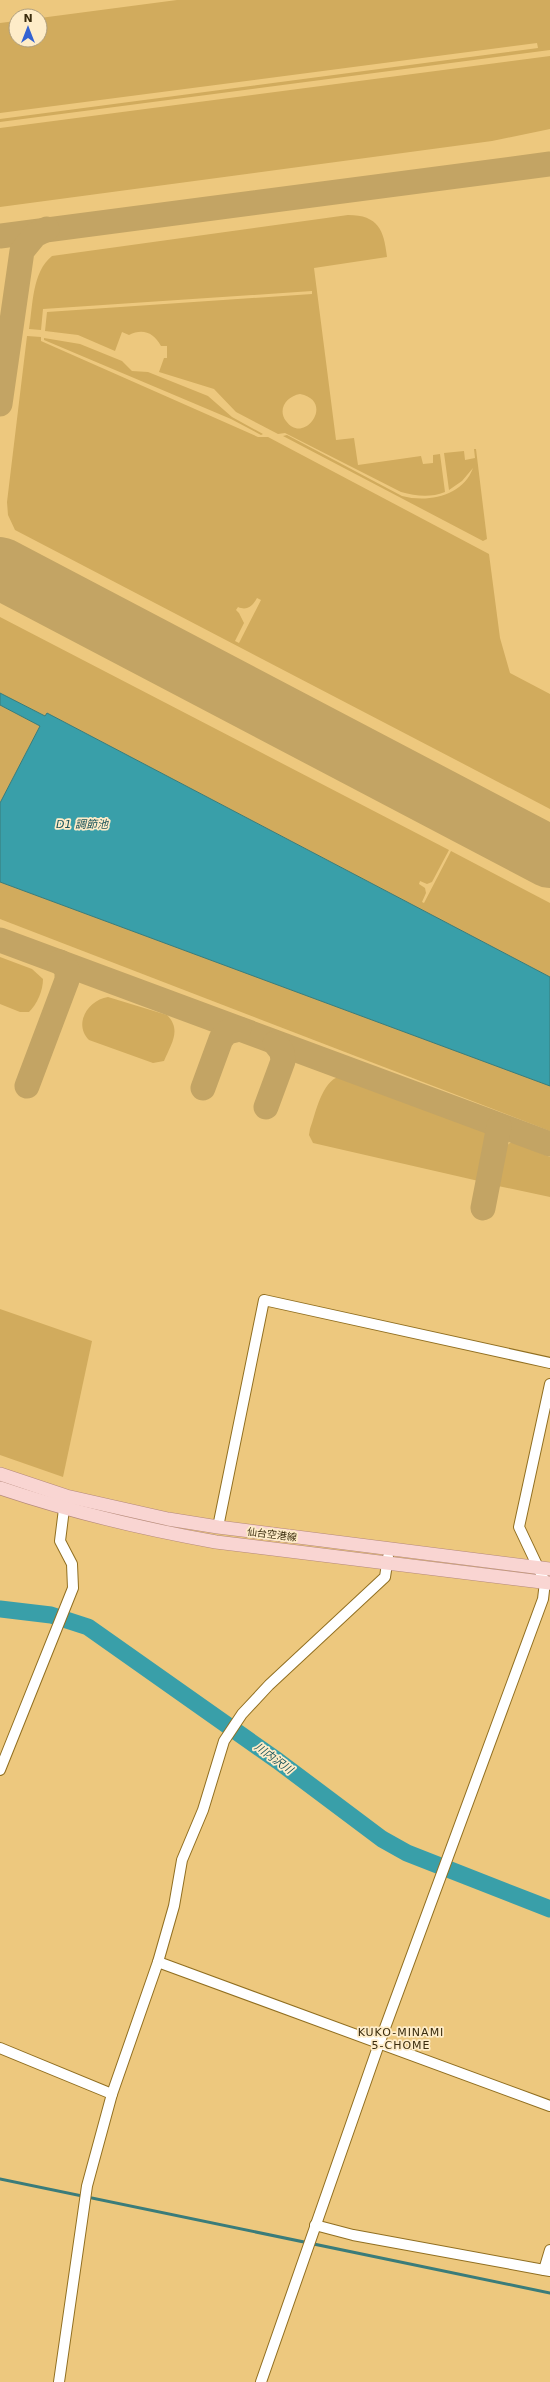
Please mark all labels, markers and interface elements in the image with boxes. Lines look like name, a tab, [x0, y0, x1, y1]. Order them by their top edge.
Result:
north arrow	[8, 8, 48, 48]
text: N	[23, 12, 33, 25]
water label: D1 調節池	[56, 818, 109, 831]
street label: 仙台空港線	[246, 1526, 297, 1543]
water label: 川内沢川	[252, 1740, 296, 1777]
district label: KUKO-MINAMI 5-CHOME	[358, 2026, 444, 2052]

